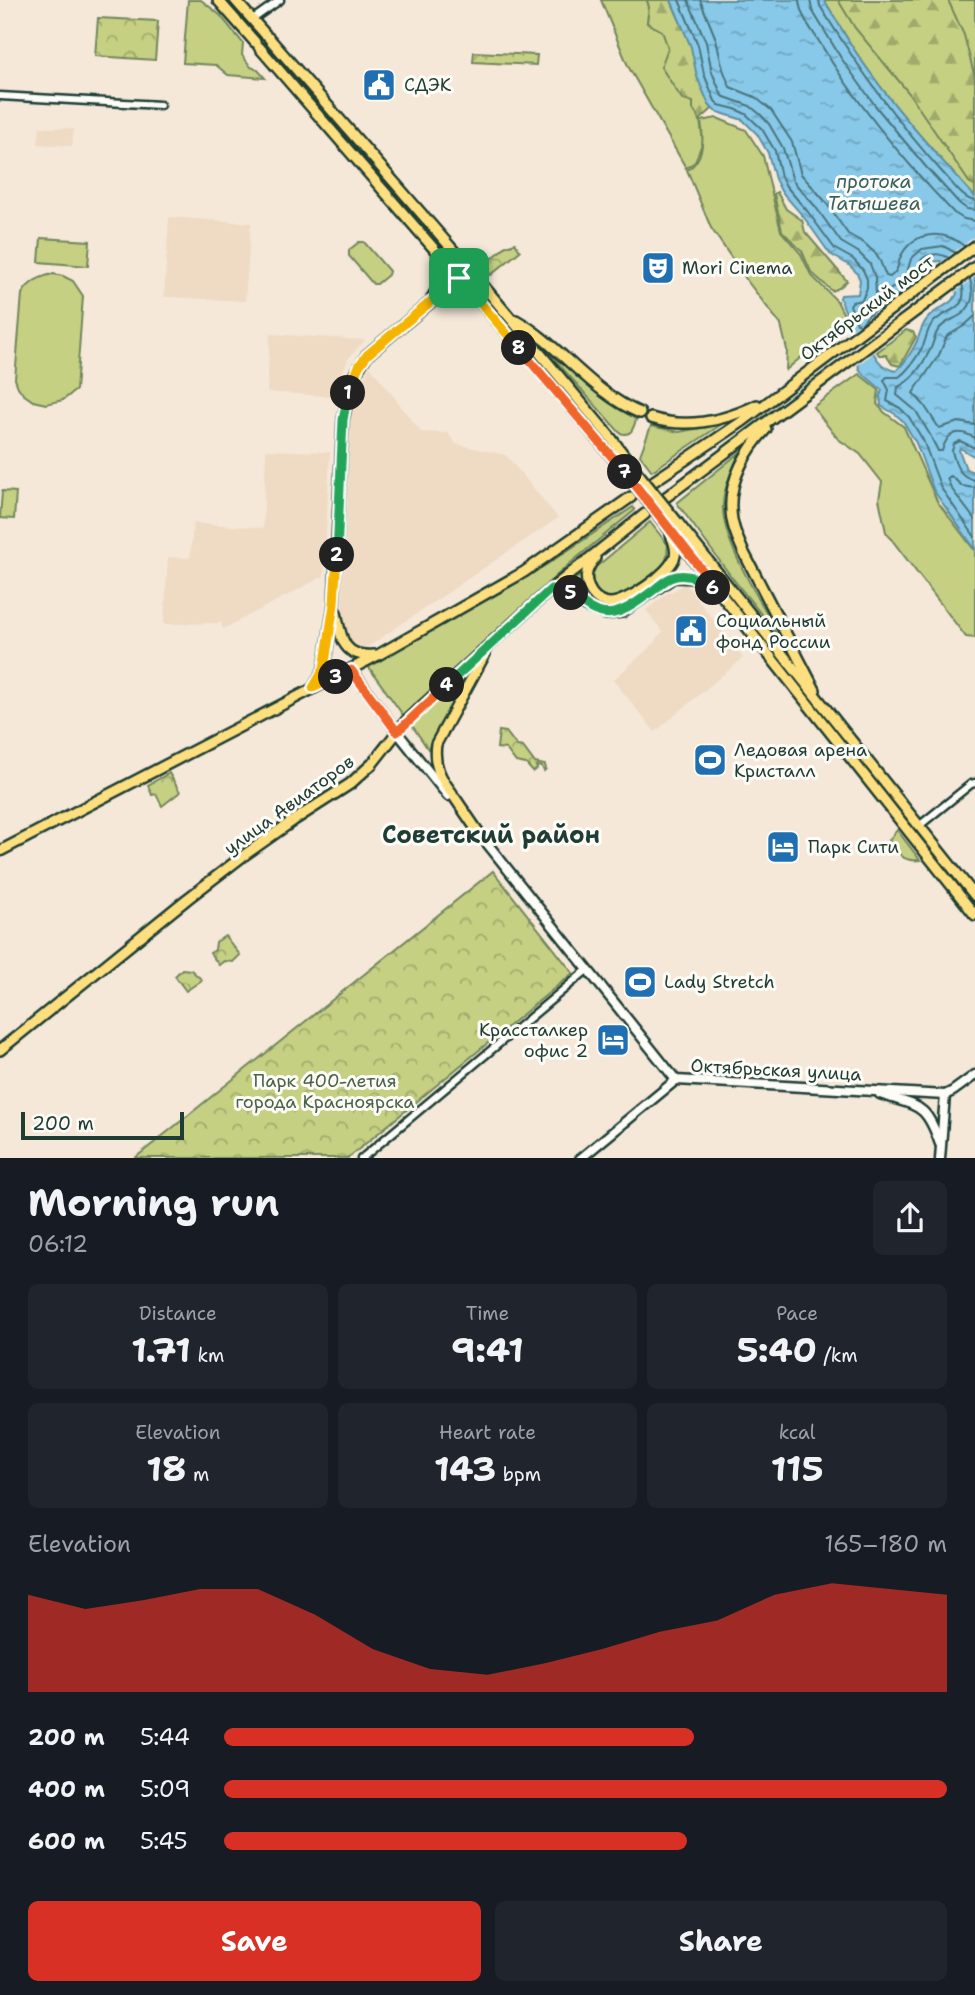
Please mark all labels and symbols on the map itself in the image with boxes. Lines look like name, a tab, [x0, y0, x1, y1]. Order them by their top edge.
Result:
public building icon: СДЭК	[360, 66, 398, 104]
place label: СДЭК	[404, 73, 452, 97]
water label: протока Татышева	[827, 169, 921, 216]
pin	[429, 248, 489, 308]
theatre icon: Mori Cinema	[639, 249, 677, 287]
street label: Октябрьский мост	[795, 249, 940, 366]
place label: Mori Cinema	[682, 256, 792, 280]
pin: 8	[502, 330, 536, 366]
pin: 1	[330, 376, 366, 410]
pin: 7	[608, 454, 642, 490]
pin: 2	[320, 538, 354, 572]
pin: 6	[696, 570, 730, 606]
pin: 5	[554, 576, 588, 610]
place label: Социальный фонд России	[716, 609, 831, 654]
public building icon: Социальный фонд России	[672, 612, 710, 650]
pin: 3	[318, 660, 354, 694]
pin: 4	[430, 668, 464, 702]
place label: Ледовая арена Кристалл	[734, 738, 867, 783]
sports icon: Ледовая арена Кристалл	[691, 741, 729, 779]
street label: улица Авиаторов	[219, 750, 359, 860]
district label: Советский район	[382, 819, 600, 851]
hotel icon: Парк Сити	[764, 828, 802, 866]
place label: Парк Сити	[808, 835, 899, 859]
sports icon: Lady Stretch	[621, 963, 659, 1001]
place label: Lady Stretch	[664, 970, 775, 994]
place label: Крассталкер офис 2	[479, 1018, 588, 1063]
hotel icon: Крассталкер офис 2	[594, 1021, 632, 1059]
street label: Октябрьская улица	[690, 1054, 862, 1086]
park label: Парк 400-летия города Красноярска	[236, 1069, 414, 1114]
scale bar	[21, 1110, 184, 1141]

